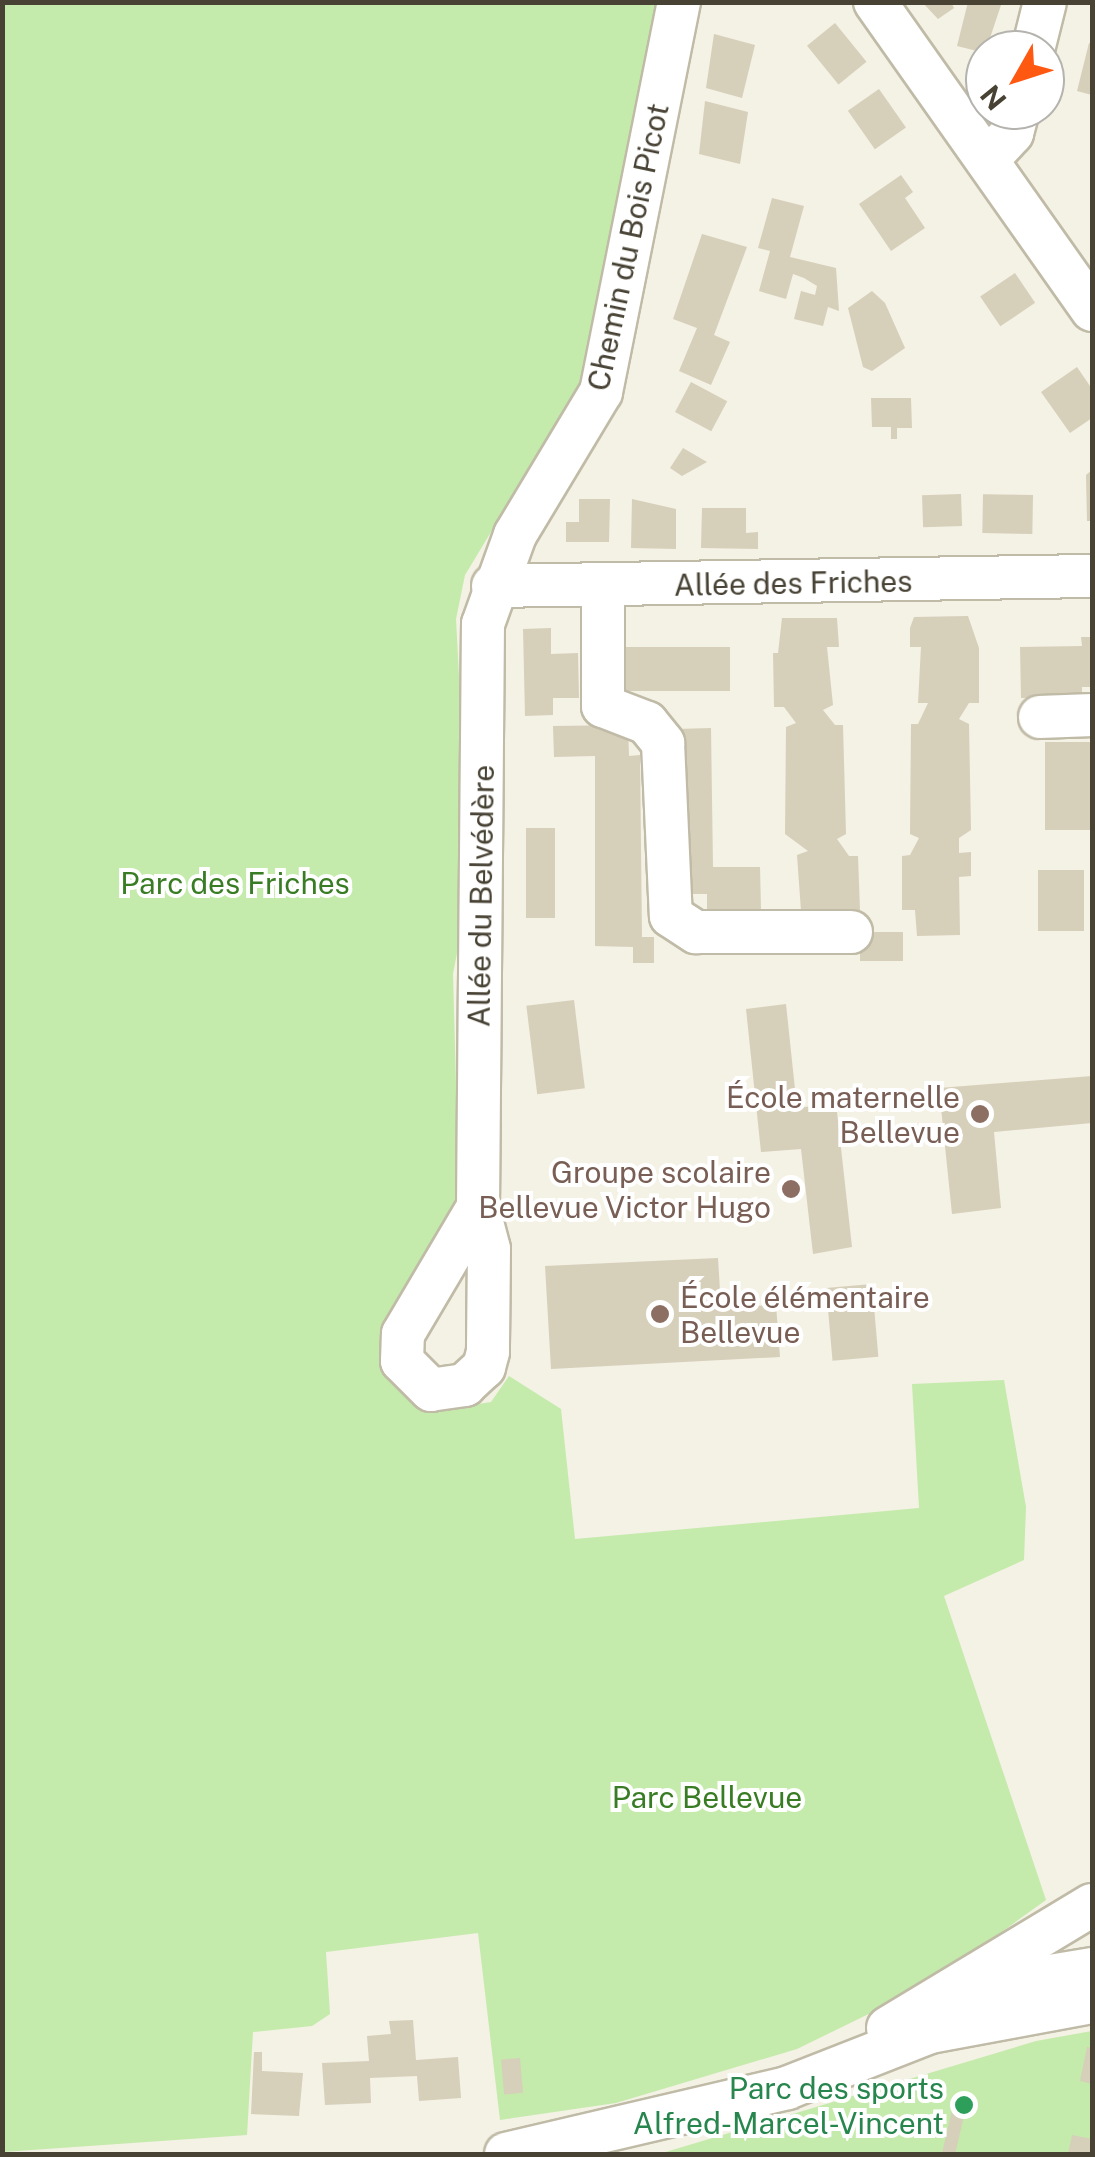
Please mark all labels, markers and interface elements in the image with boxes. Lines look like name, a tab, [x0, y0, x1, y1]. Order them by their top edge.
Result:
north arrow	[965, 30, 1065, 130]
text: N	[973, 79, 1013, 117]
street label: Chemin du Bois Picot	[580, 100, 676, 394]
street label: Allée des Friches	[673, 563, 913, 603]
street label: Allée du Belvédère	[461, 764, 501, 1028]
park label: Parc des Friches	[120, 865, 350, 901]
place label: École maternelle Bellevue	[726, 1079, 960, 1150]
marker: École maternelle Bellevue	[969, 1103, 991, 1125]
place label: Groupe scolaire Bellevue Victor Hugo	[477, 1154, 771, 1224]
marker: Groupe scolaire Bellevue Victor Hugo	[780, 1178, 802, 1200]
place label: École élémentaire Bellevue	[680, 1279, 930, 1350]
marker: École élémentaire Bellevue	[649, 1303, 671, 1325]
park label: Parc Bellevue	[612, 1779, 802, 1815]
place label: Parc des sports Alfred-Marcel-Vincent	[633, 2070, 944, 2140]
marker: Parc des sports Alfred-Marcel-Vincent	[953, 2094, 975, 2116]

